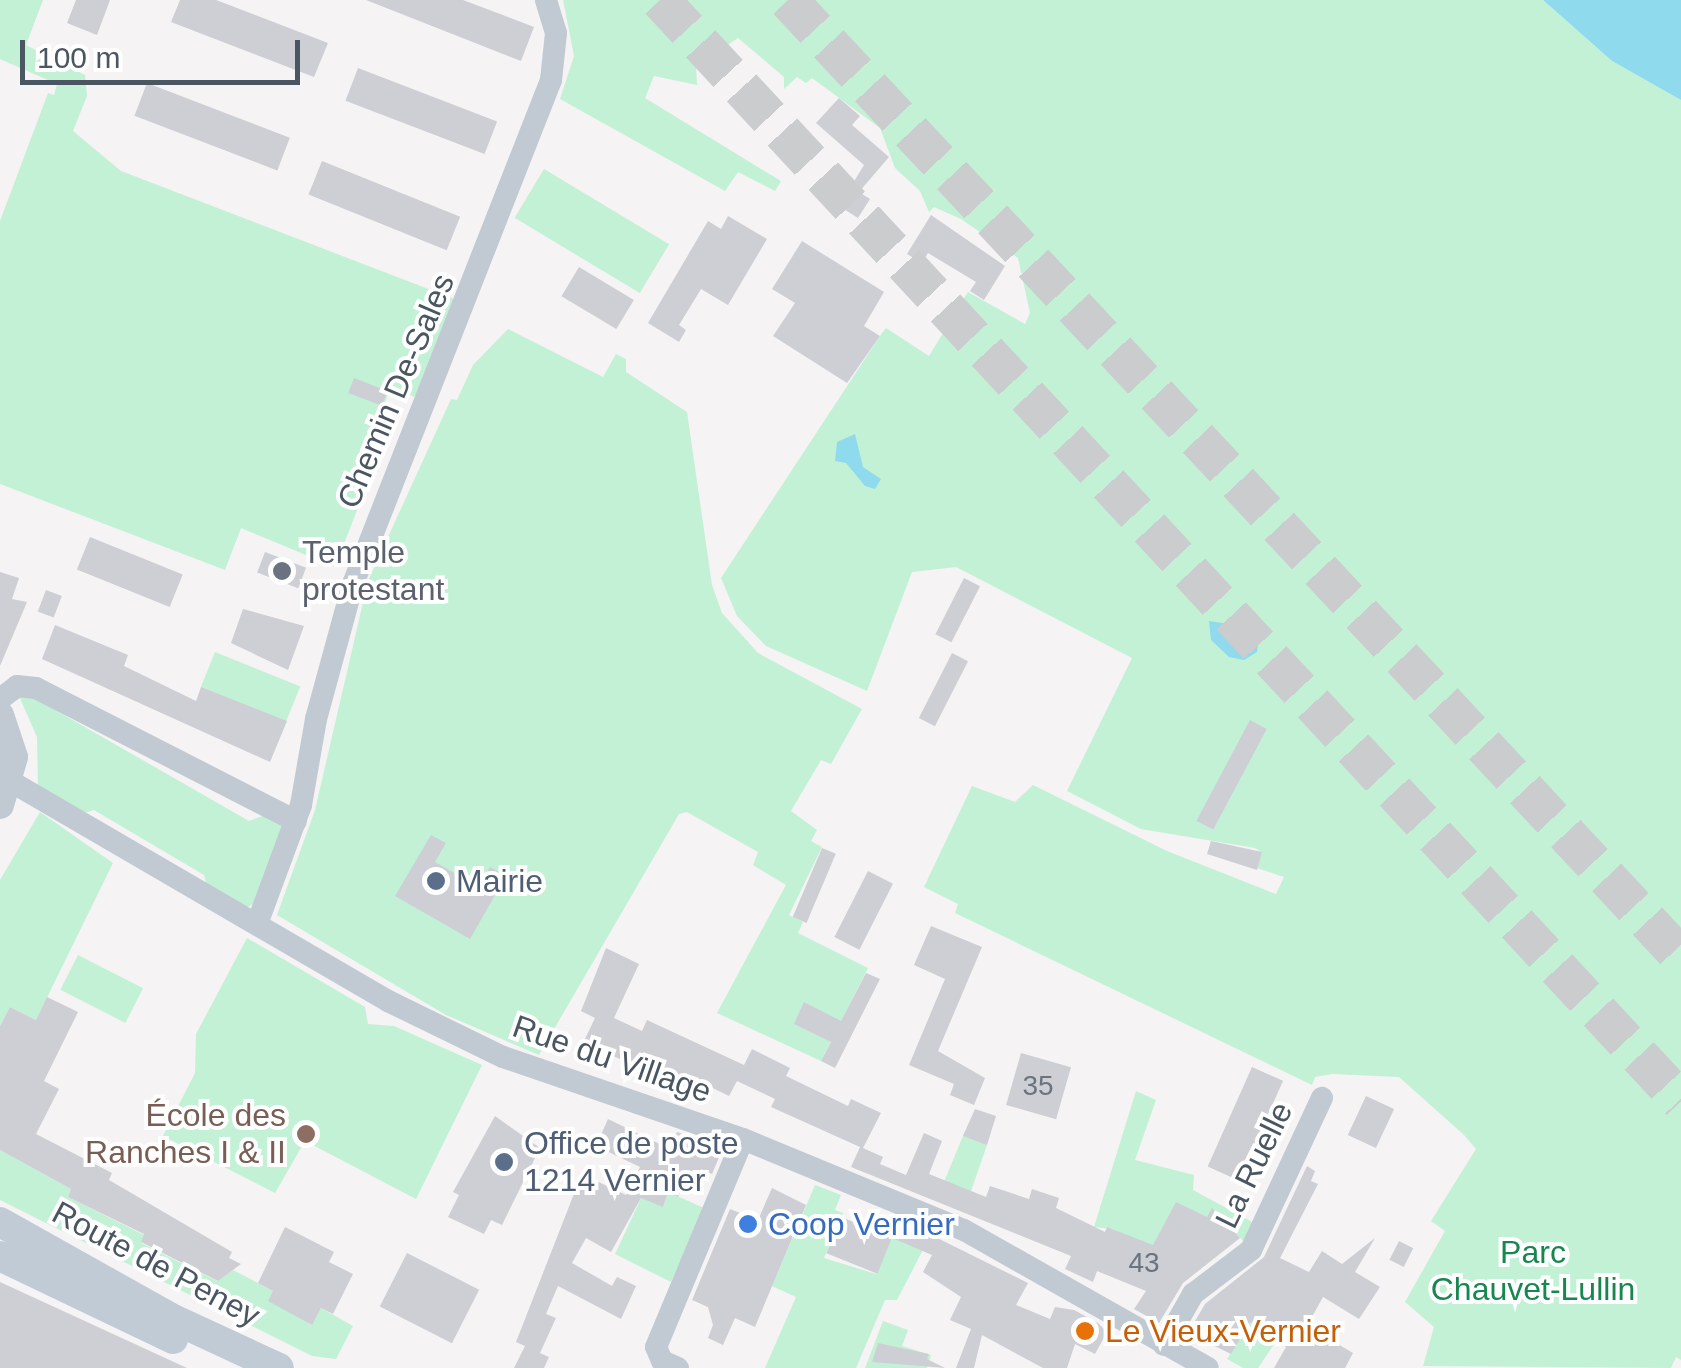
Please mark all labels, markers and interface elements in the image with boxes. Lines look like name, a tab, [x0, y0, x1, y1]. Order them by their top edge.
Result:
scale bar	[25, 20, 305, 82]
text: 100 m	[37, 41, 120, 74]
street label: Chemin De-Sales	[329, 268, 463, 514]
place label: Temple protestant	[302, 534, 444, 609]
marker: Temple protestant	[271, 560, 293, 582]
place label: Mairie	[456, 862, 543, 900]
marker: Mairie	[425, 870, 447, 892]
street label: Rue du Village	[508, 1007, 716, 1111]
house number: 35	[1022, 1069, 1054, 1103]
street label: La Ruelle	[1207, 1096, 1301, 1234]
place label: École des Ranches I & II	[85, 1097, 286, 1172]
marker: École des Ranches I & II	[295, 1123, 317, 1145]
place label: Office de poste 1214 Vernier	[524, 1125, 739, 1200]
marker: Office de poste 1214 Vernier	[493, 1151, 515, 1173]
street label: Route de Peney	[46, 1193, 266, 1335]
place label: Coop Vernier	[768, 1205, 955, 1243]
marker: Coop Vernier	[737, 1213, 759, 1235]
park label: Parc Chauvet-Lullin	[1431, 1234, 1635, 1309]
house number: 43	[1128, 1246, 1160, 1280]
place label: Le Vieux-Vernier	[1105, 1312, 1341, 1350]
marker: Le Vieux-Vernier	[1074, 1320, 1096, 1342]

